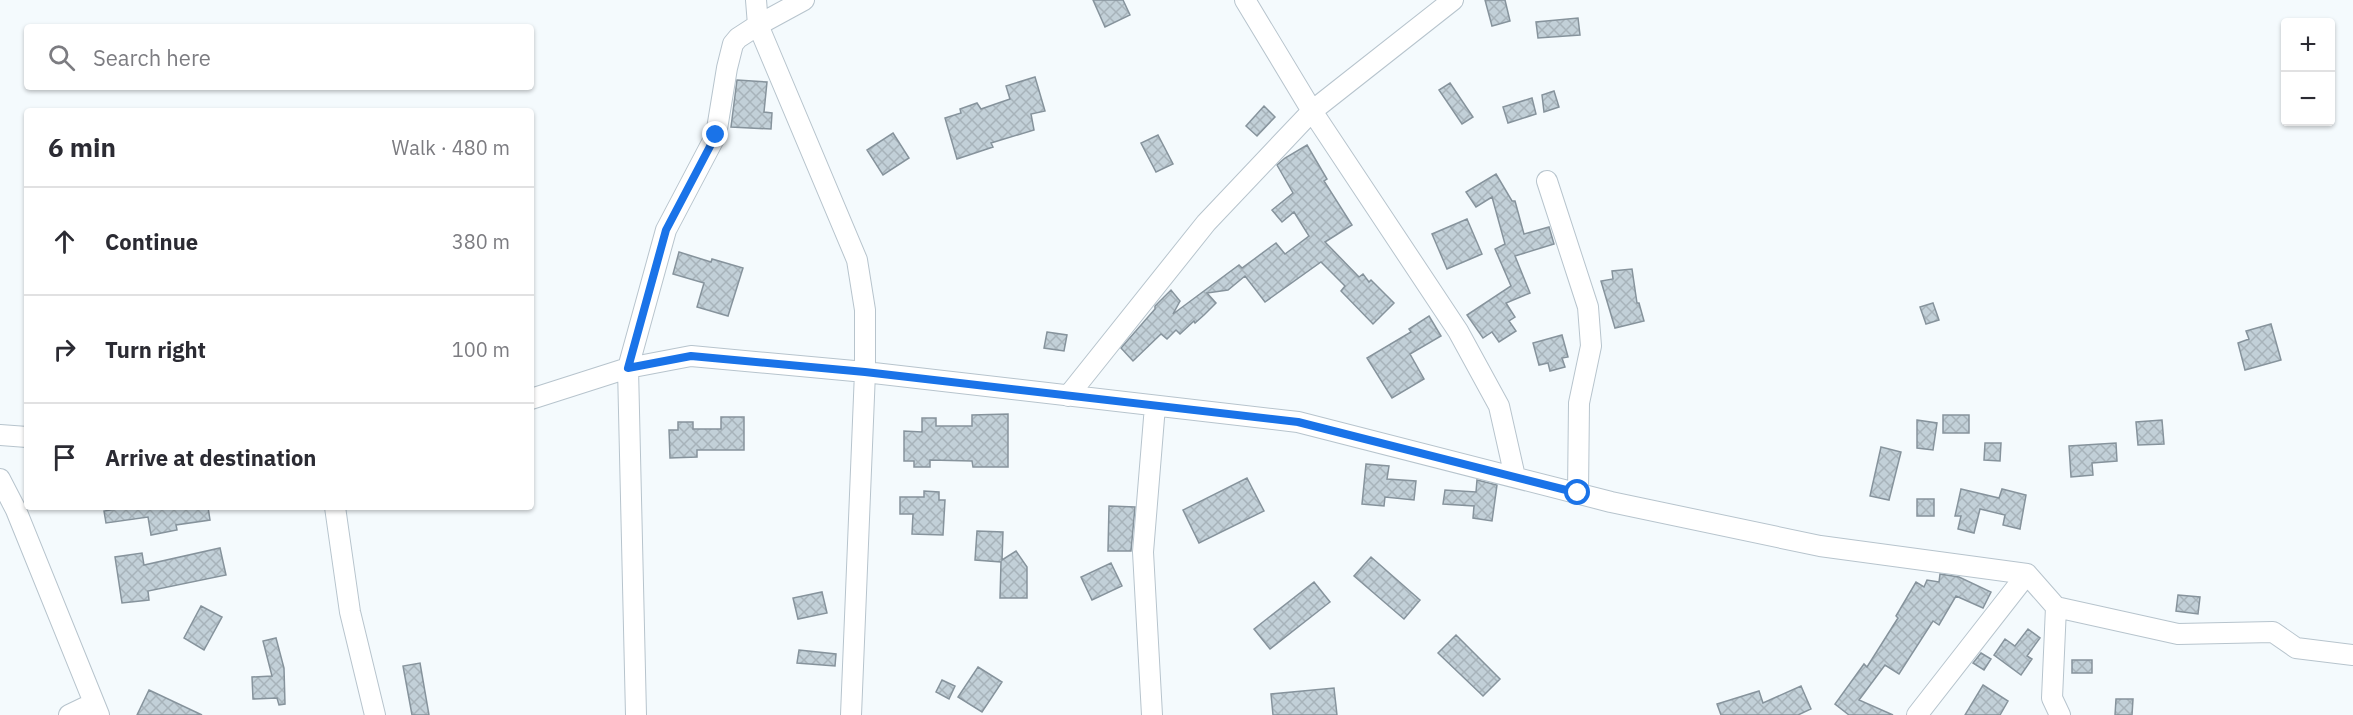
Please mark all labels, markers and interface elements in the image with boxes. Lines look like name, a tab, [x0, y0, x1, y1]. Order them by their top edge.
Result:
map controls	[2281, 18, 2335, 126]
button: +	[2281, 18, 2335, 72]
search box	[24, 24, 534, 90]
icon: search	[45, 41, 78, 74]
text: Search here	[93, 43, 211, 72]
button: −	[2281, 72, 2335, 126]
route end	[702, 121, 728, 147]
text: 6 min	[48, 130, 116, 164]
text: Walk · 480 m	[392, 134, 510, 161]
icon: ahead	[48, 225, 81, 258]
text: Continue	[105, 227, 198, 256]
text: 380 m	[452, 228, 510, 255]
icon: right	[48, 333, 81, 366]
text: Turn right	[105, 335, 206, 364]
text: 100 m	[452, 336, 510, 363]
icon: arrive	[48, 441, 81, 474]
text: Arrive at destination	[105, 443, 316, 472]
route start	[1564, 479, 1590, 505]

